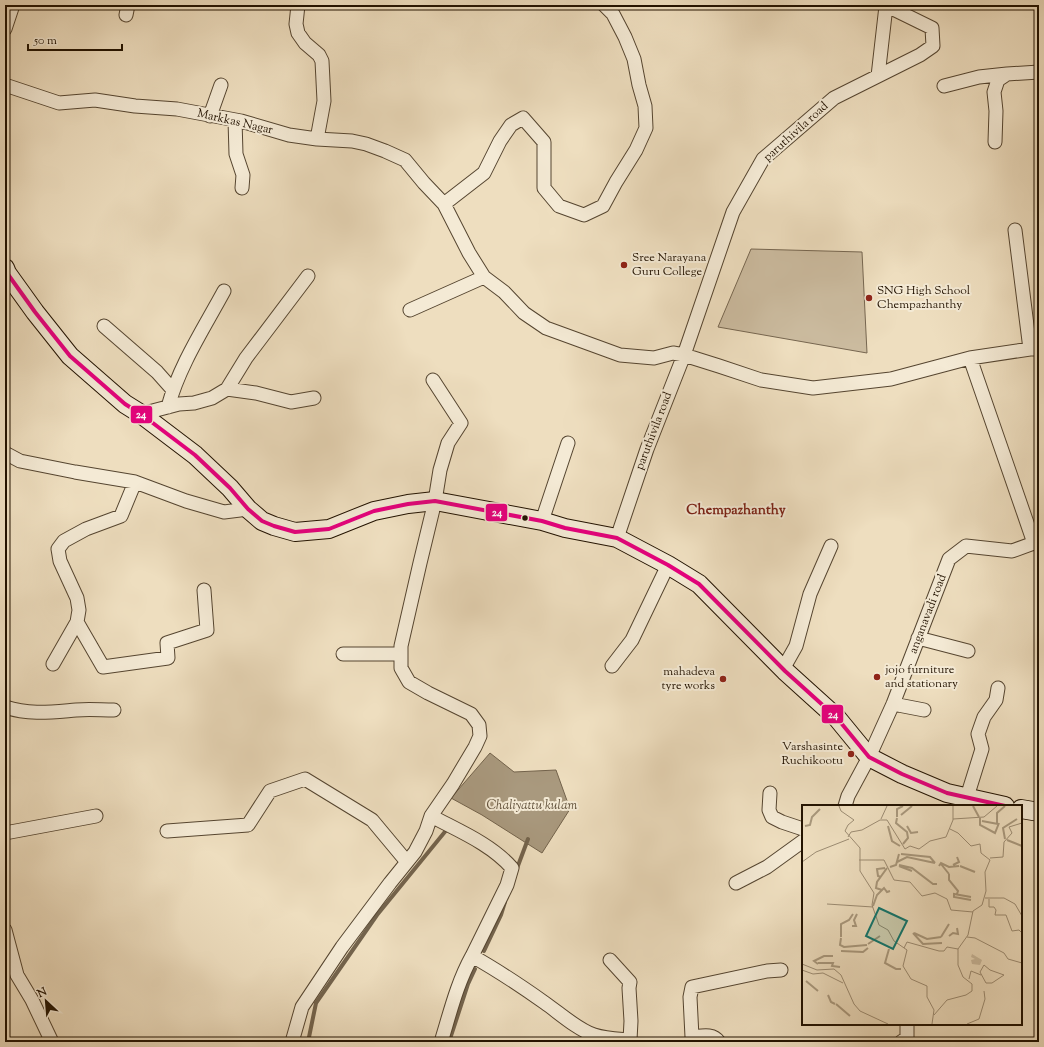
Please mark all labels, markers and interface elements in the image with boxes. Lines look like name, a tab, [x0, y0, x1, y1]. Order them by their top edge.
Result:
scale bar	[28, 26, 122, 52]
text: 50 m	[33, 32, 57, 50]
street label: paruthivila road	[759, 98, 833, 166]
street label: Markkas Nagar	[195, 105, 275, 140]
place label: Sree Narayana Guru College	[632, 249, 707, 281]
marker: Sree Narayana Guru College	[619, 260, 629, 270]
place label: SNG High School Chempazhanthy	[877, 282, 971, 314]
marker: SNG High School Chempazhanthy	[864, 293, 874, 303]
street label: paruthivila road	[631, 389, 677, 473]
line badge: 24	[130, 405, 153, 424]
text: 24	[136, 407, 147, 423]
district label: Chempazhanthy	[686, 501, 786, 521]
line badge: 24	[485, 503, 508, 522]
text: 24	[492, 505, 503, 521]
unlabelled marker	[520, 513, 530, 523]
street label: anganavadi road	[905, 571, 952, 656]
place label: jojo furniture and stationary	[885, 661, 958, 693]
place label: mahadeva tyre works	[661, 663, 715, 695]
marker: jojo furniture and stationary	[872, 672, 882, 682]
marker: mahadeva tyre works	[718, 674, 728, 684]
line badge: 24	[821, 704, 844, 724]
text: 24	[828, 707, 839, 723]
place label: Varshasinte Ruchikootu	[782, 738, 843, 770]
marker: Varshasinte Ruchikootu	[846, 749, 856, 759]
water label: Chaliyattu kulam	[486, 797, 578, 815]
inset map	[802, 805, 1022, 1025]
north arrow	[26, 981, 66, 1021]
text: N	[34, 984, 50, 1002]

